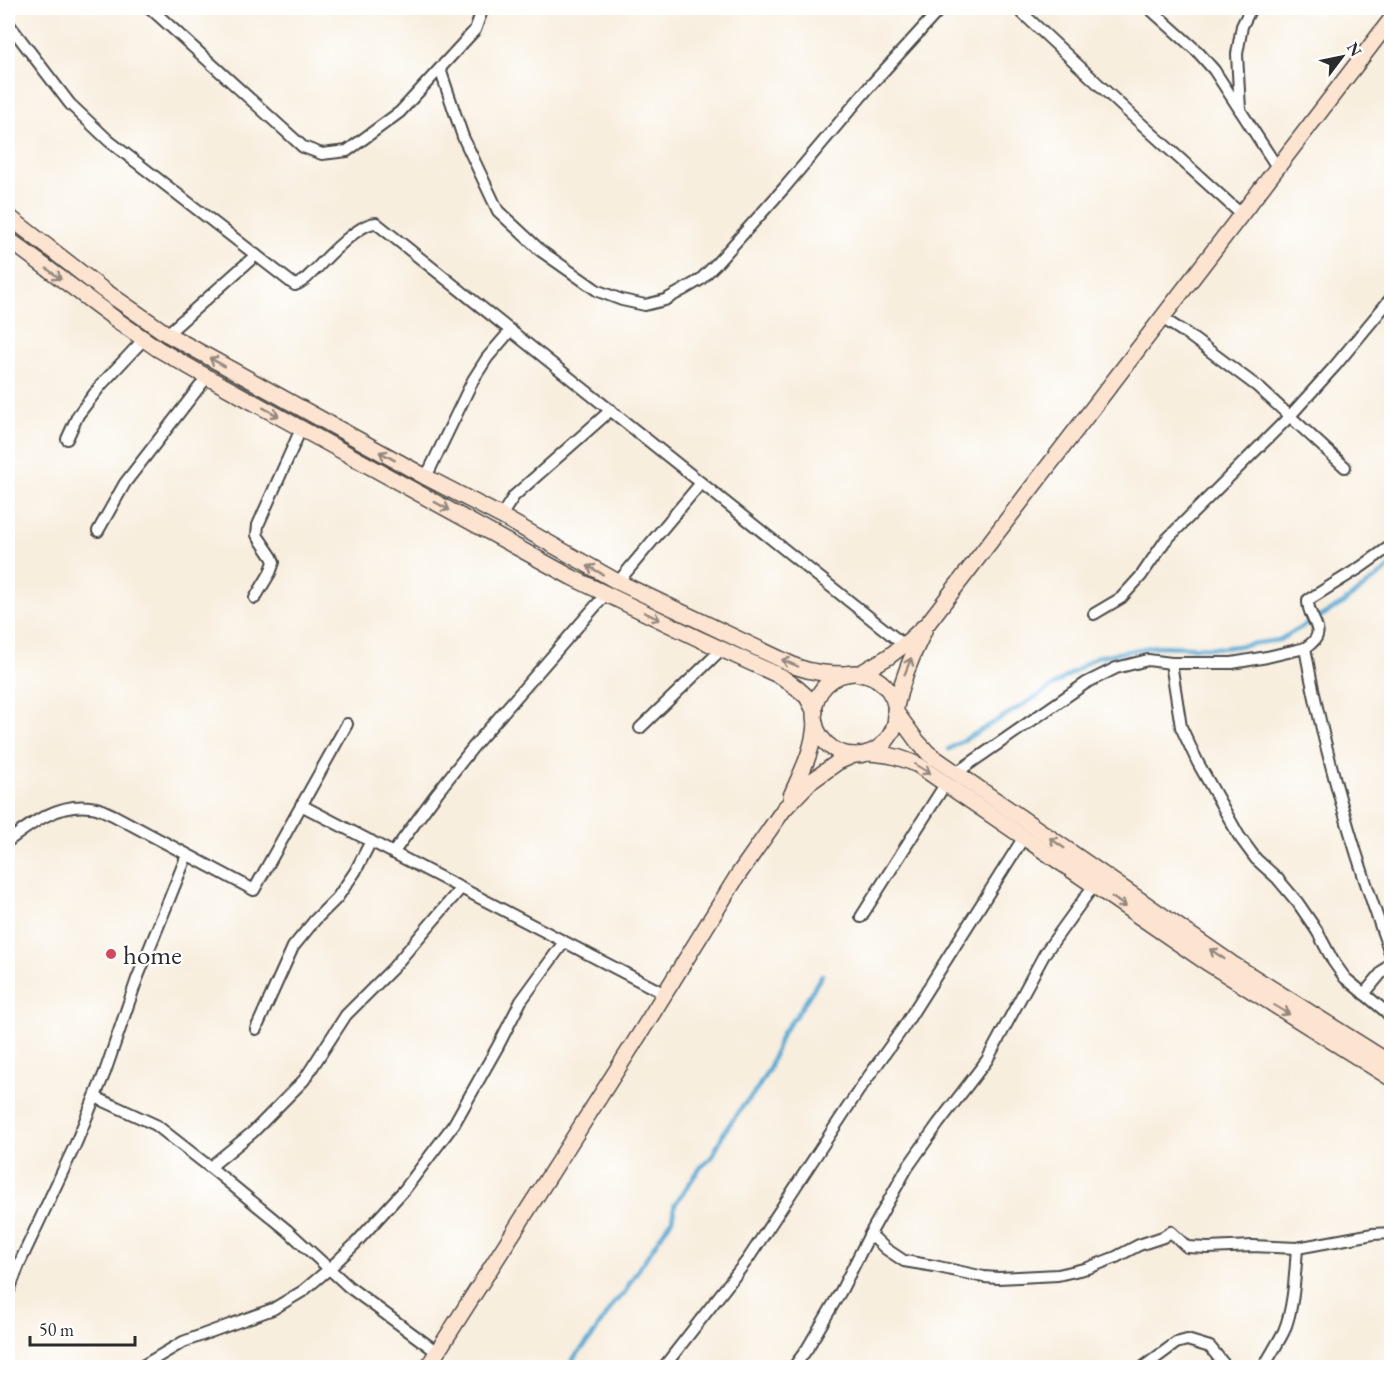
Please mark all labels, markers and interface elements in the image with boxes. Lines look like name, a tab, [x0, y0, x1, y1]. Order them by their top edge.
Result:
north arrow	[1312, 27, 1372, 87]
text: N	[1342, 38, 1367, 60]
one-way arrow	[46, 268, 62, 280]
one-way arrow	[209, 356, 226, 368]
one-way arrow	[262, 407, 280, 418]
one-way arrow	[379, 450, 397, 461]
one-way arrow	[433, 501, 451, 512]
one-way arrow	[587, 564, 604, 576]
one-way arrow	[643, 611, 661, 623]
one-way arrow	[781, 657, 799, 668]
one-way arrow	[903, 657, 914, 675]
one-way arrow	[914, 763, 931, 775]
one-way arrow	[1050, 837, 1066, 849]
one-way arrow	[1110, 896, 1127, 908]
place label: home	[123, 937, 182, 972]
marker: home	[104, 947, 118, 961]
one-way arrow	[1209, 948, 1226, 961]
one-way arrow	[1273, 1004, 1290, 1016]
scale bar	[30, 1309, 135, 1347]
text: 50 m	[39, 1318, 74, 1341]

